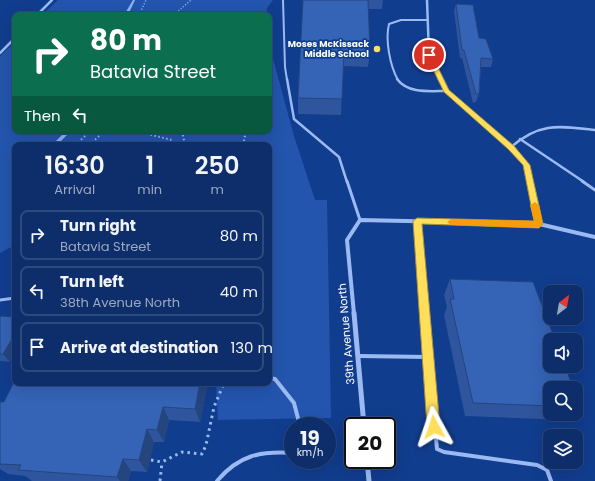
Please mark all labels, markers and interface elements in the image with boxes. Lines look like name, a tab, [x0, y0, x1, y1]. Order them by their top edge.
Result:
text: 80 m	[90, 21, 162, 60]
icon: right	[24, 28, 76, 80]
place label: Moses McKissack Middle School	[288, 38, 369, 60]
pin	[412, 38, 446, 72]
marker: Moses McKissack Middle School	[372, 44, 382, 54]
icon: arrive	[418, 44, 440, 66]
text: Batavia Street	[90, 59, 216, 84]
icon: left	[69, 104, 91, 126]
text: Then	[24, 105, 61, 126]
text: 16:30	[45, 149, 105, 182]
text: 1	[145, 149, 154, 182]
text: 250	[195, 149, 239, 182]
text: Arrival	[54, 180, 95, 199]
text: min	[137, 180, 162, 199]
text: m	[210, 180, 224, 199]
text: Turn right	[60, 215, 136, 236]
icon: right	[26, 224, 48, 246]
text: 80 m	[220, 225, 258, 246]
text: Batavia Street	[60, 237, 151, 256]
text: Turn left	[60, 271, 124, 292]
icon: left	[26, 280, 48, 302]
text: 40 m	[220, 281, 258, 302]
street label: 39th Avenue North	[334, 283, 358, 385]
north arrow	[543, 285, 583, 325]
map controls	[543, 285, 583, 469]
text: 38th Avenue North	[60, 293, 180, 312]
button: sound	[543, 333, 583, 373]
icon: arrive	[26, 336, 48, 358]
text: Arrive at destination	[60, 337, 218, 358]
text: 130 m	[230, 337, 273, 358]
button: search	[543, 381, 583, 421]
position arrow	[413, 406, 455, 448]
speed limit sign: 20	[344, 417, 396, 469]
text: 19	[300, 424, 320, 452]
button: layers	[543, 429, 583, 469]
text: km/h	[297, 445, 323, 460]

